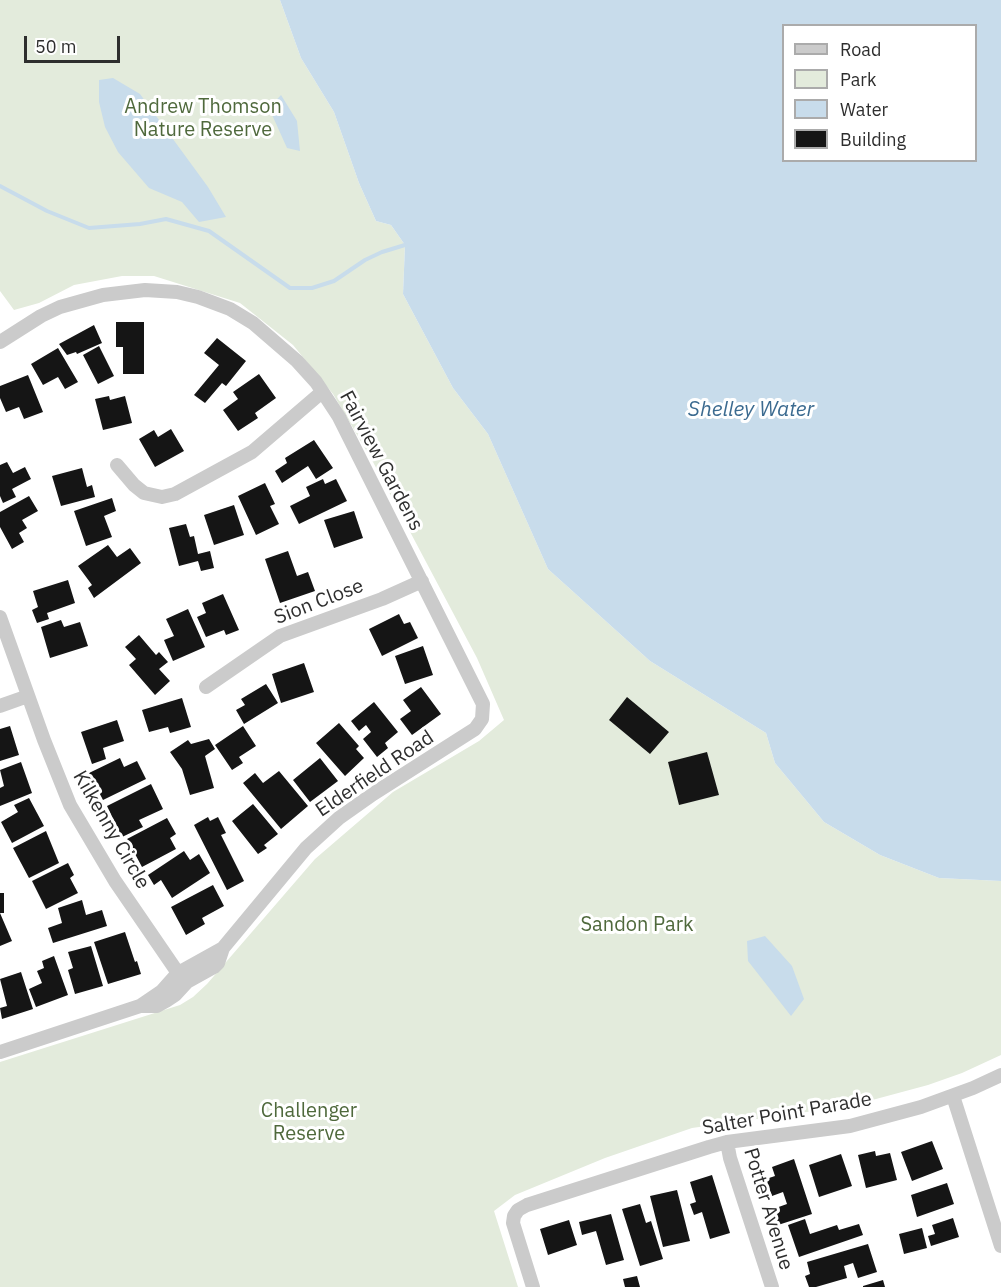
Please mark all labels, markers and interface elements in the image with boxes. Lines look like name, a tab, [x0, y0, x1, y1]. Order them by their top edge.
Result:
scale bar	[27, 24, 123, 62]
legend	[782, 24, 977, 162]
text: 50 m	[35, 35, 77, 58]
text: Road	[840, 38, 881, 61]
text: Park	[840, 68, 876, 91]
park label: Andrew Thomson Nature Reserve	[124, 95, 282, 142]
text: Water	[840, 98, 888, 121]
text: Building	[840, 128, 906, 151]
street label: Fairview Gardens	[334, 387, 428, 535]
water label: Shelley Water	[688, 397, 814, 423]
street label: Sion Close	[271, 574, 367, 630]
street label: Elderfield Road	[311, 726, 439, 822]
street label: Kilkenny Circle	[67, 767, 155, 893]
park label: Sandon Park	[580, 913, 694, 937]
street label: Salter Point Parade	[700, 1087, 874, 1141]
park label: Challenger Reserve	[261, 1099, 357, 1146]
street label: Potter Avenue	[738, 1145, 798, 1273]

